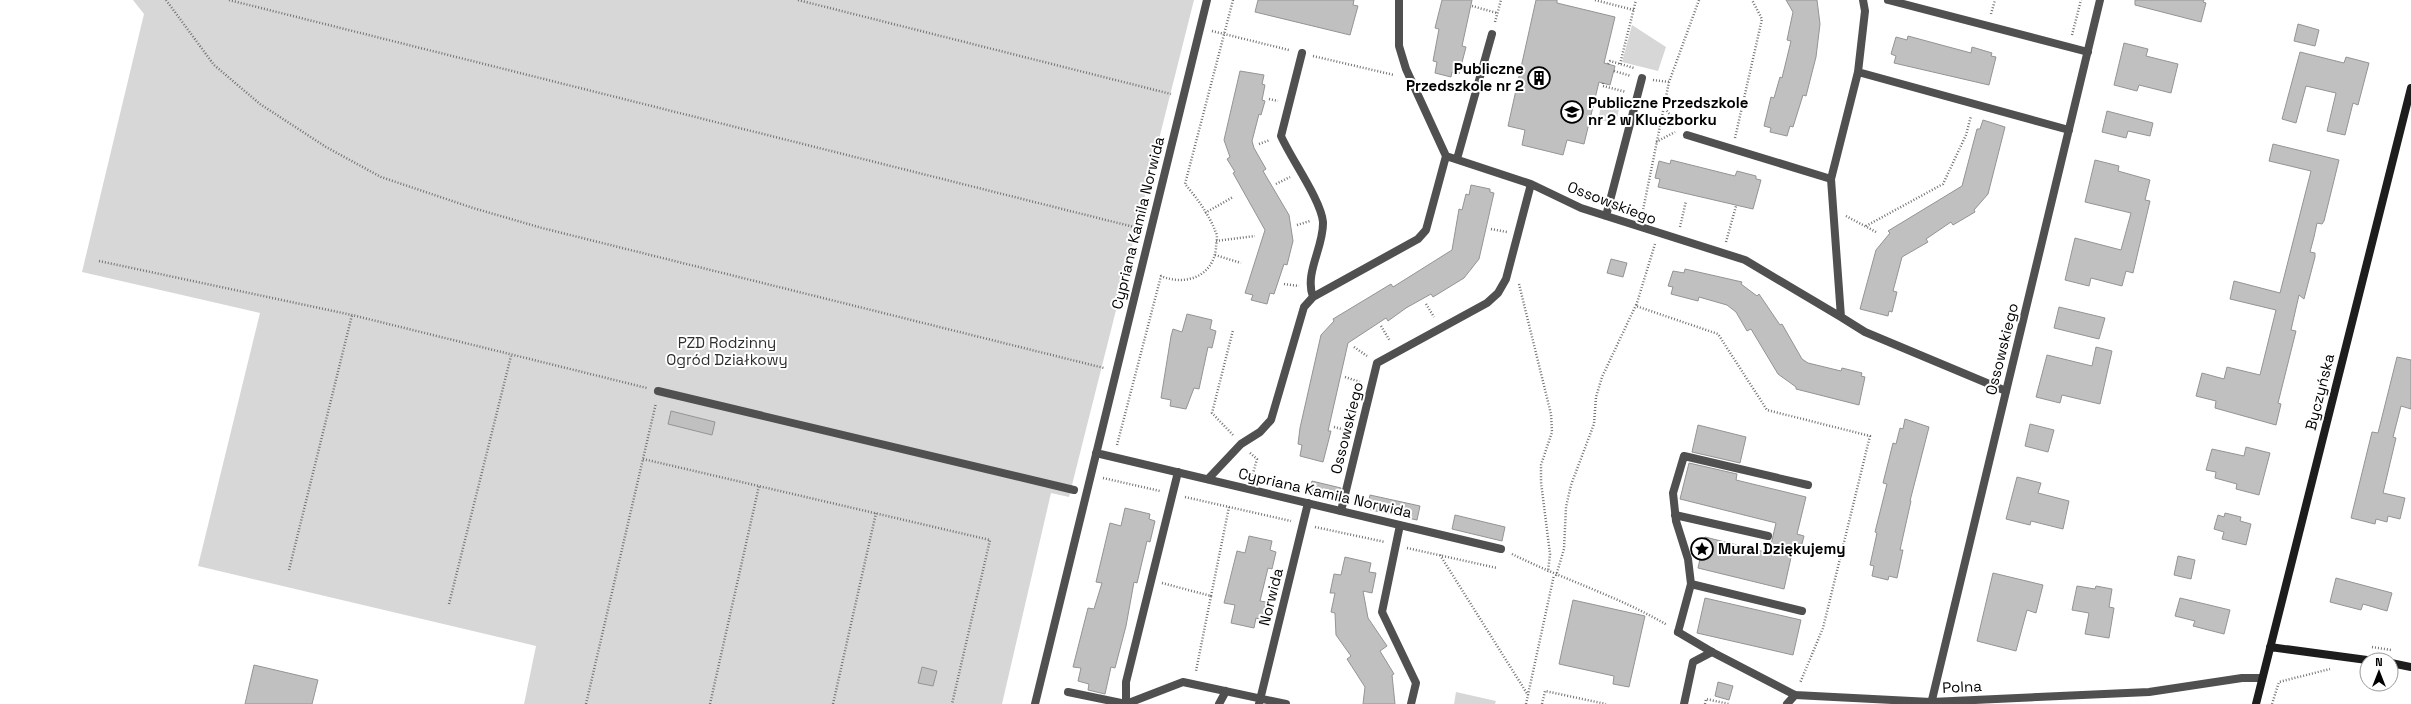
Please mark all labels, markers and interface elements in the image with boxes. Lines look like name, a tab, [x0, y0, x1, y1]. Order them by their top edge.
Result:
place label: Publiczne Przedszkole nr 2	[1406, 59, 1524, 95]
building icon: Publiczne Przedszkole nr 2	[1526, 65, 1552, 91]
place label: Publiczne Przedszkole nr 2 w Kluczborku	[1588, 93, 1749, 129]
school or university icon: Publiczne Przedszkole nr 2 w Kluczborku	[1559, 99, 1585, 125]
street label: Cypriana Kamila Norwida	[1107, 134, 1168, 311]
street label: Ossowskiego	[1565, 177, 1660, 228]
street label: Ossowskiego	[1981, 301, 2022, 397]
park label: PZD Rodzinny Ogród Działkowy	[666, 333, 788, 369]
street label: Byczyńska	[2301, 351, 2338, 432]
street label: Ossowskiego	[1326, 380, 1367, 476]
street label: Cypriana Kamila Norwida	[1237, 463, 1414, 522]
place icon: Mural Dziękujemy	[1689, 536, 1715, 562]
place label: Mural Dziękujemy	[1718, 539, 1845, 558]
street label: Norwida	[1254, 566, 1287, 628]
north arrow	[2359, 652, 2399, 692]
text: N	[2375, 655, 2383, 669]
street label: Polna	[1942, 676, 1983, 697]

